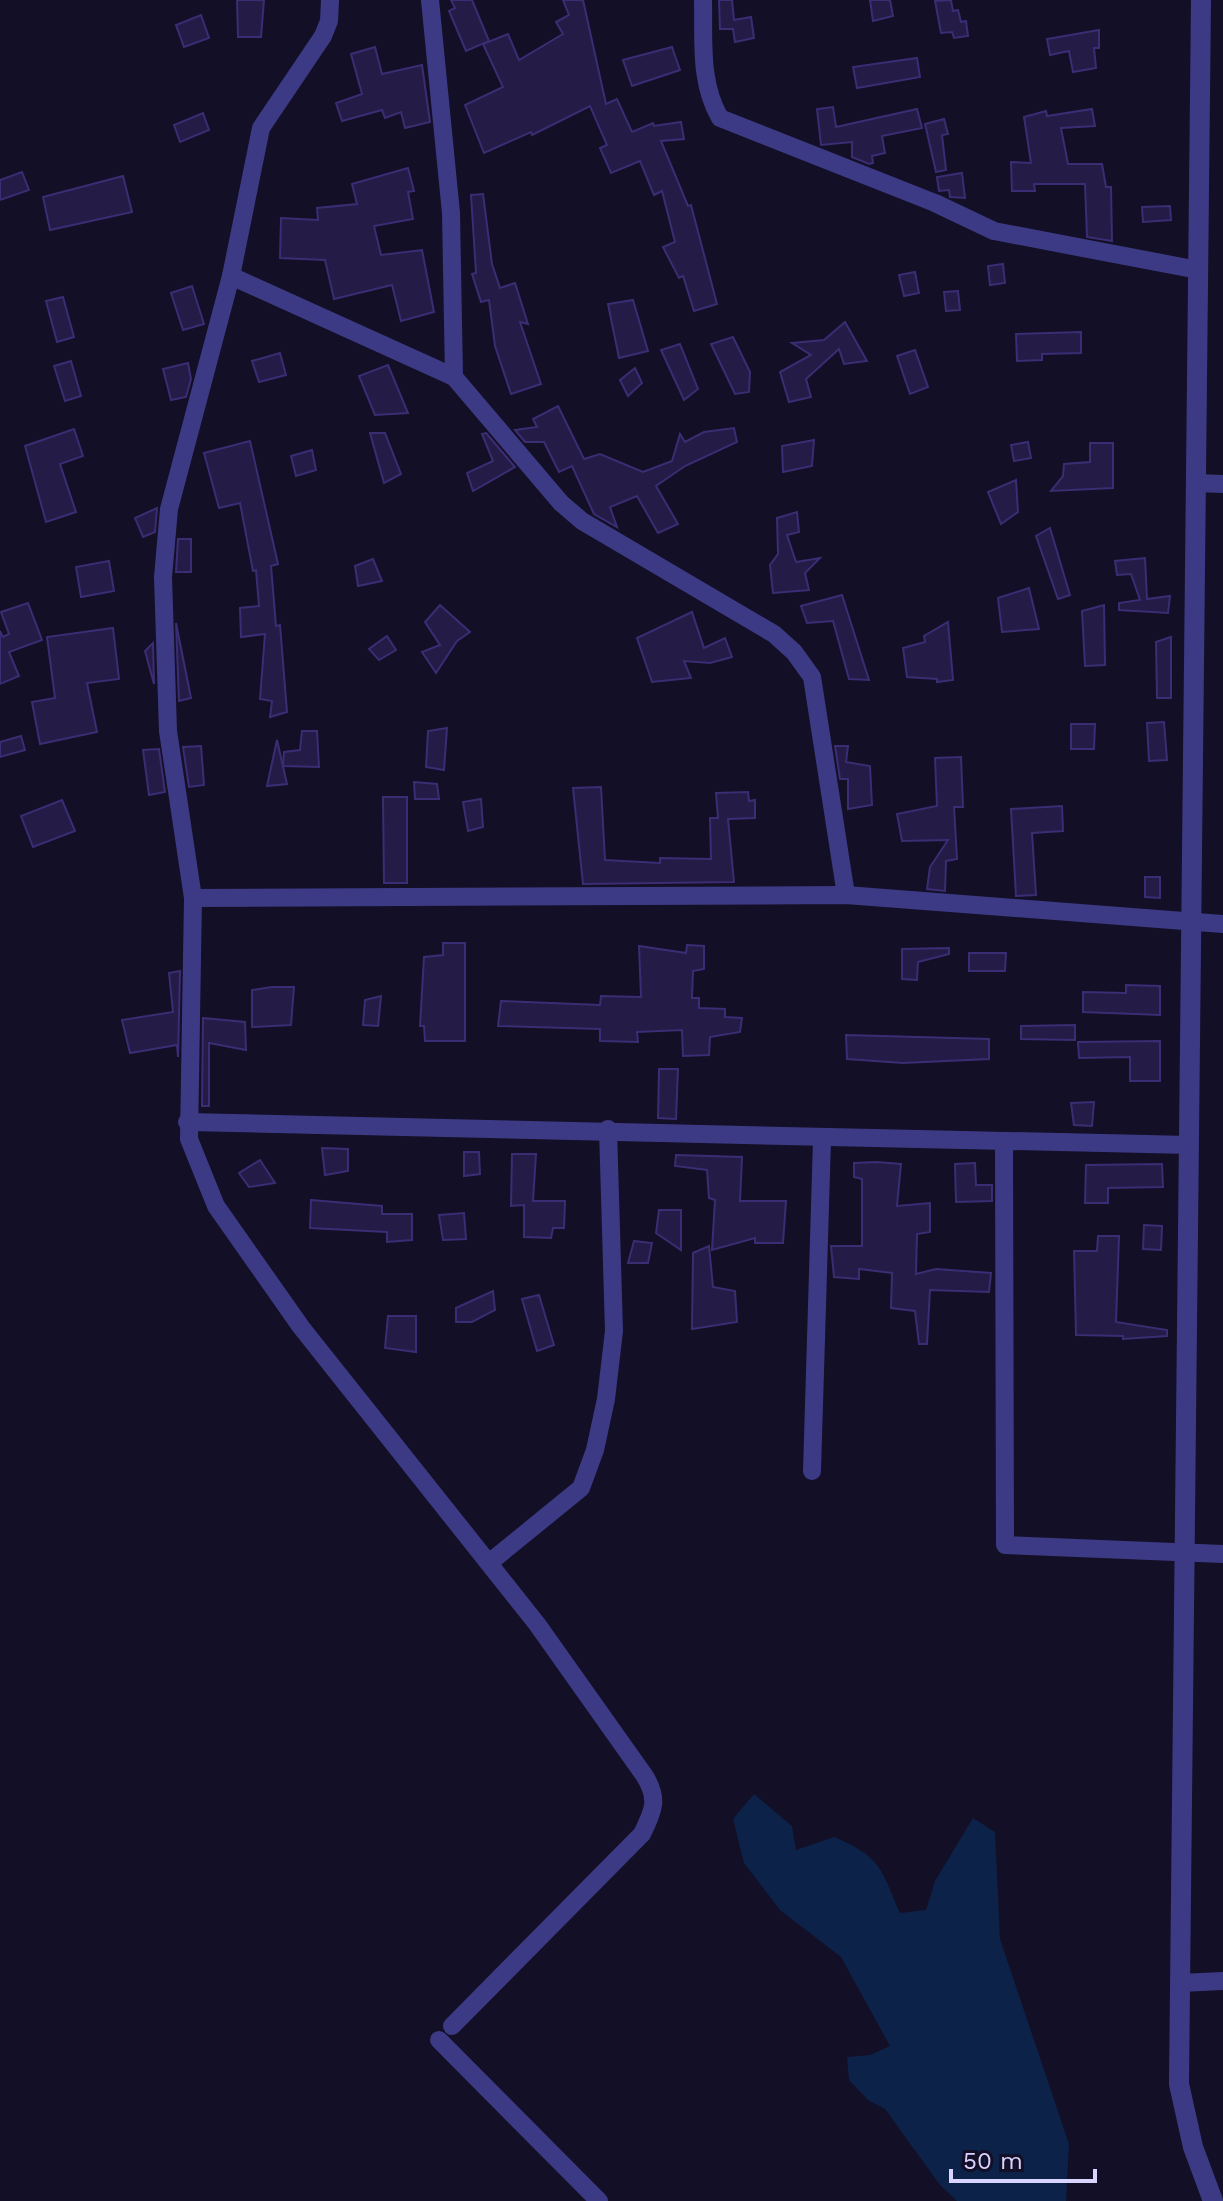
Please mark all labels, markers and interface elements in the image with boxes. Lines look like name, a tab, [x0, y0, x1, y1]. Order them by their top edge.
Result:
scale bar	[951, 2133, 1095, 2183]
text: 50 m	[963, 2147, 1023, 2175]

